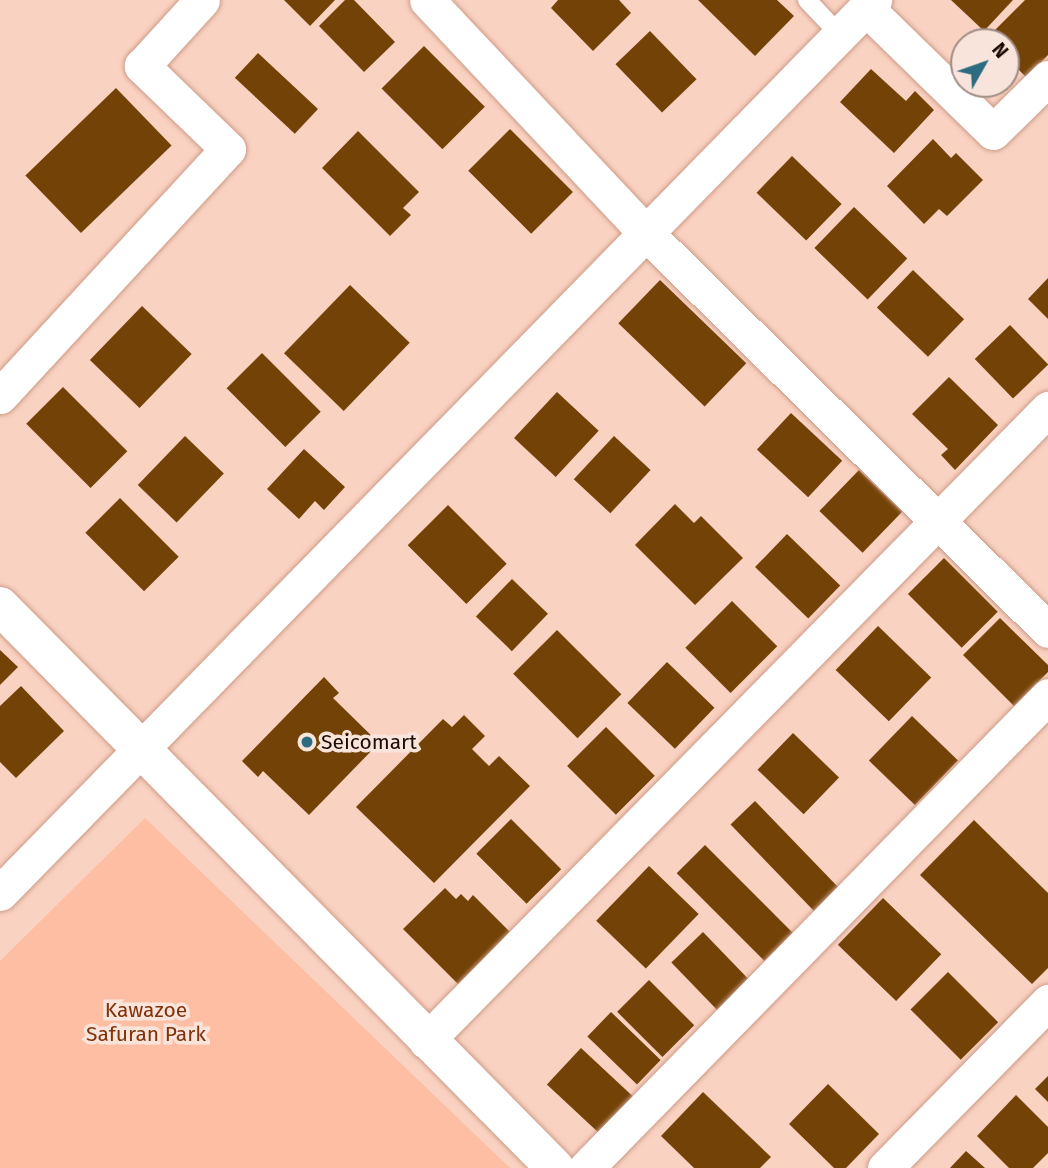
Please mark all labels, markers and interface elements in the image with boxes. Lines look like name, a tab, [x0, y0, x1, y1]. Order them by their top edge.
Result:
north arrow	[950, 28, 1020, 98]
text: N	[987, 38, 1013, 63]
place label: Seicomart	[321, 729, 417, 755]
marker: Seicomart	[299, 734, 315, 750]
park label: Kawazoe Safuran Park	[86, 997, 206, 1047]

